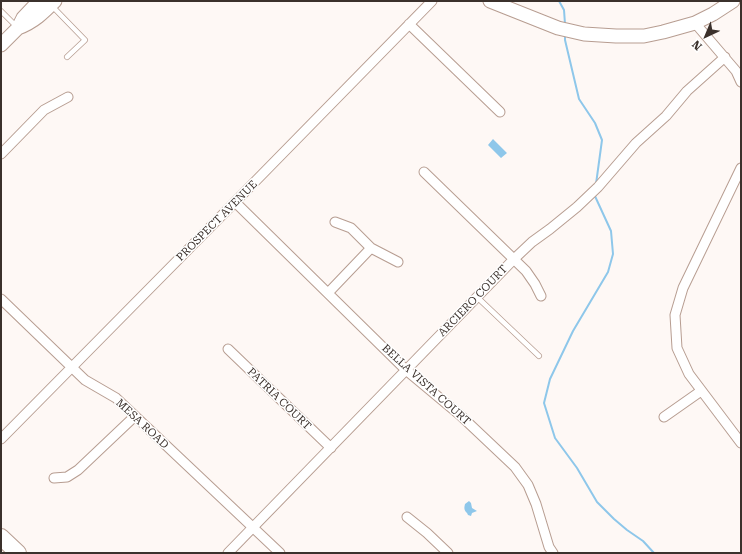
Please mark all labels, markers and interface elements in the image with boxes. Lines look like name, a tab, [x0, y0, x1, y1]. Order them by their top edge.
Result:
north arrow	[686, 16, 726, 56]
text: N	[690, 37, 705, 53]
street label: PROSPECT AVENUE	[174, 178, 260, 264]
street label: ARCIERO COURT	[436, 263, 510, 339]
street label: BELLA VISTA COURT	[379, 342, 473, 428]
street label: PATRIA COURT	[244, 365, 314, 433]
street label: MESA ROAD	[113, 396, 171, 452]

